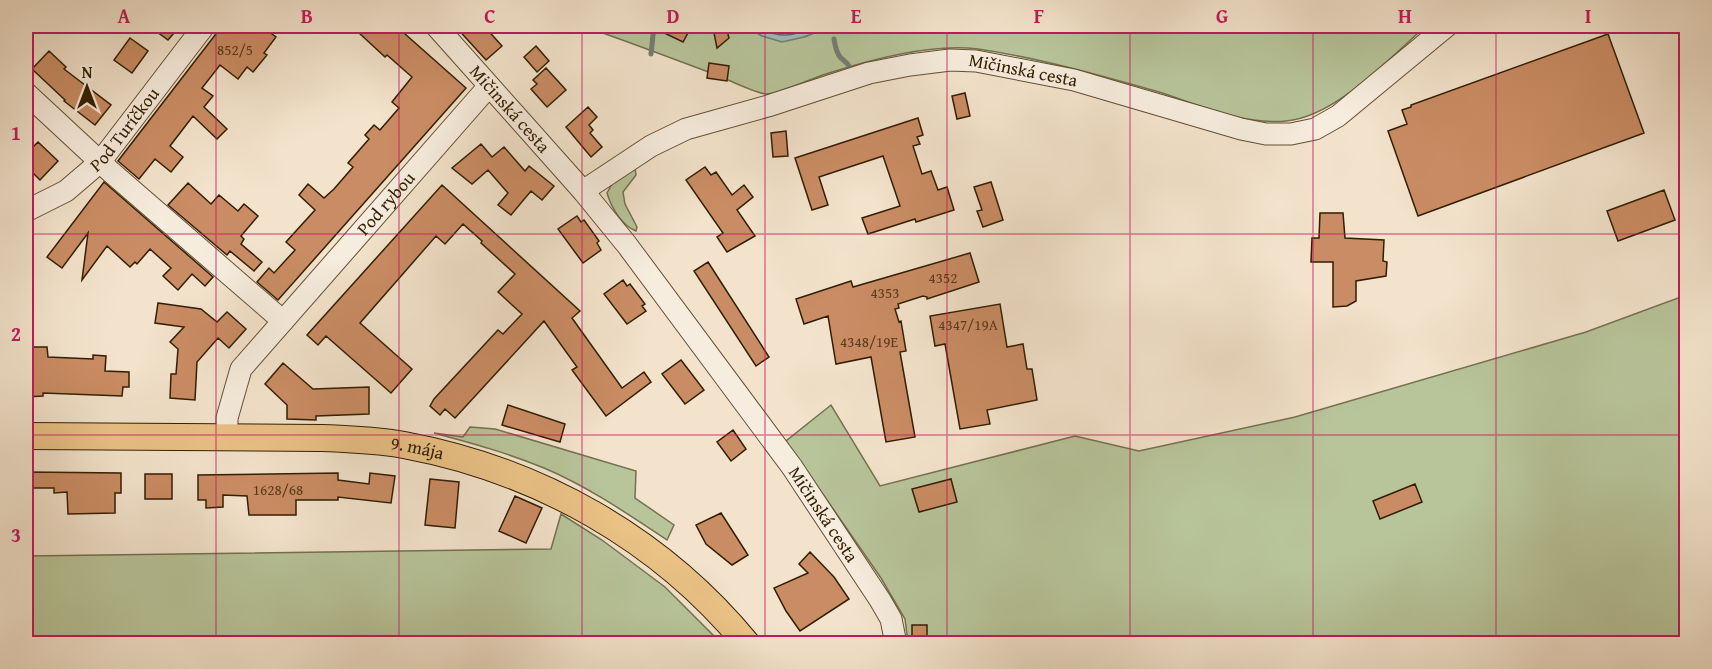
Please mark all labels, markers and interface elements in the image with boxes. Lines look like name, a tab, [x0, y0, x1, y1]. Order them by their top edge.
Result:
text: A	[118, 1, 131, 30]
text: B	[301, 1, 313, 30]
text: C	[484, 1, 496, 30]
text: D	[666, 1, 680, 30]
text: E	[851, 1, 862, 30]
text: F	[1034, 1, 1044, 30]
text: G	[1216, 1, 1228, 30]
text: H	[1398, 1, 1412, 30]
text: I	[1585, 1, 1591, 30]
house number: 852/5	[217, 39, 253, 60]
street label: Mičinská cesta	[967, 46, 1080, 93]
north arrow	[57, 57, 117, 117]
street label: Mičinská cesta	[463, 58, 557, 159]
text: N	[82, 60, 93, 84]
street label: Pod Turíčkou	[84, 81, 166, 178]
text: 1	[11, 118, 21, 147]
street label: Pod rybou	[350, 165, 421, 241]
house number: 4352	[929, 267, 957, 288]
house number: 4353	[871, 282, 899, 303]
house number: 4347/19A	[938, 314, 998, 335]
text: 2	[11, 319, 21, 348]
house number: 4348/19E	[840, 331, 898, 352]
street label: 9. mája	[389, 429, 447, 466]
street label: Mičinská cesta	[782, 461, 866, 568]
house number: 1628/68	[253, 479, 303, 500]
text: 3	[11, 520, 21, 549]

